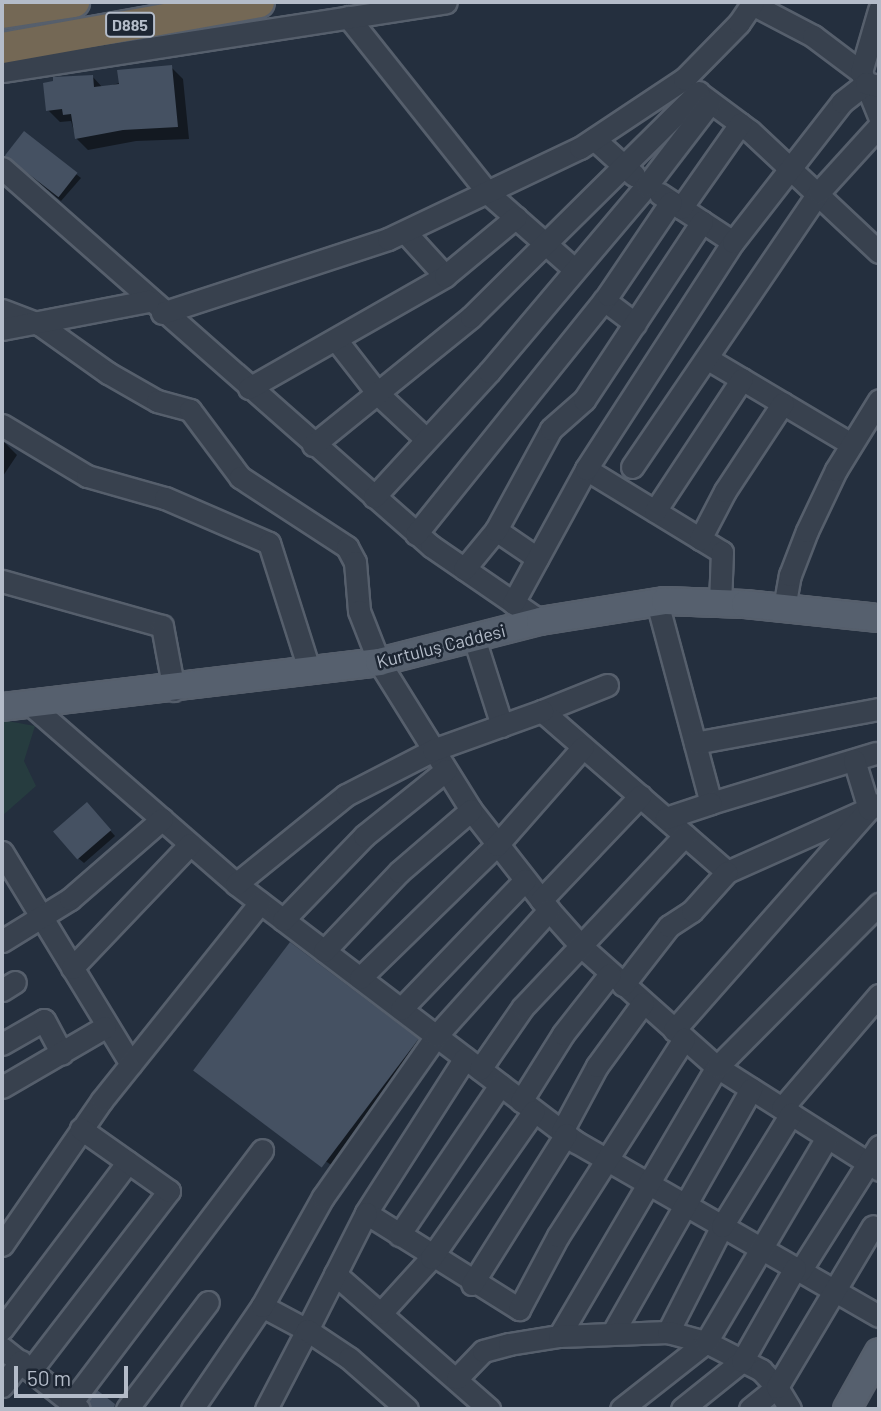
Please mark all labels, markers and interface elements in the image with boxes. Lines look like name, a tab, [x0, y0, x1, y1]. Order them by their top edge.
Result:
road number: D885	[104, 13, 156, 38]
street label: Kurtuluş Caddesi	[374, 620, 508, 672]
scale bar	[18, 1352, 131, 1396]
text: 50 m	[27, 1365, 71, 1390]

